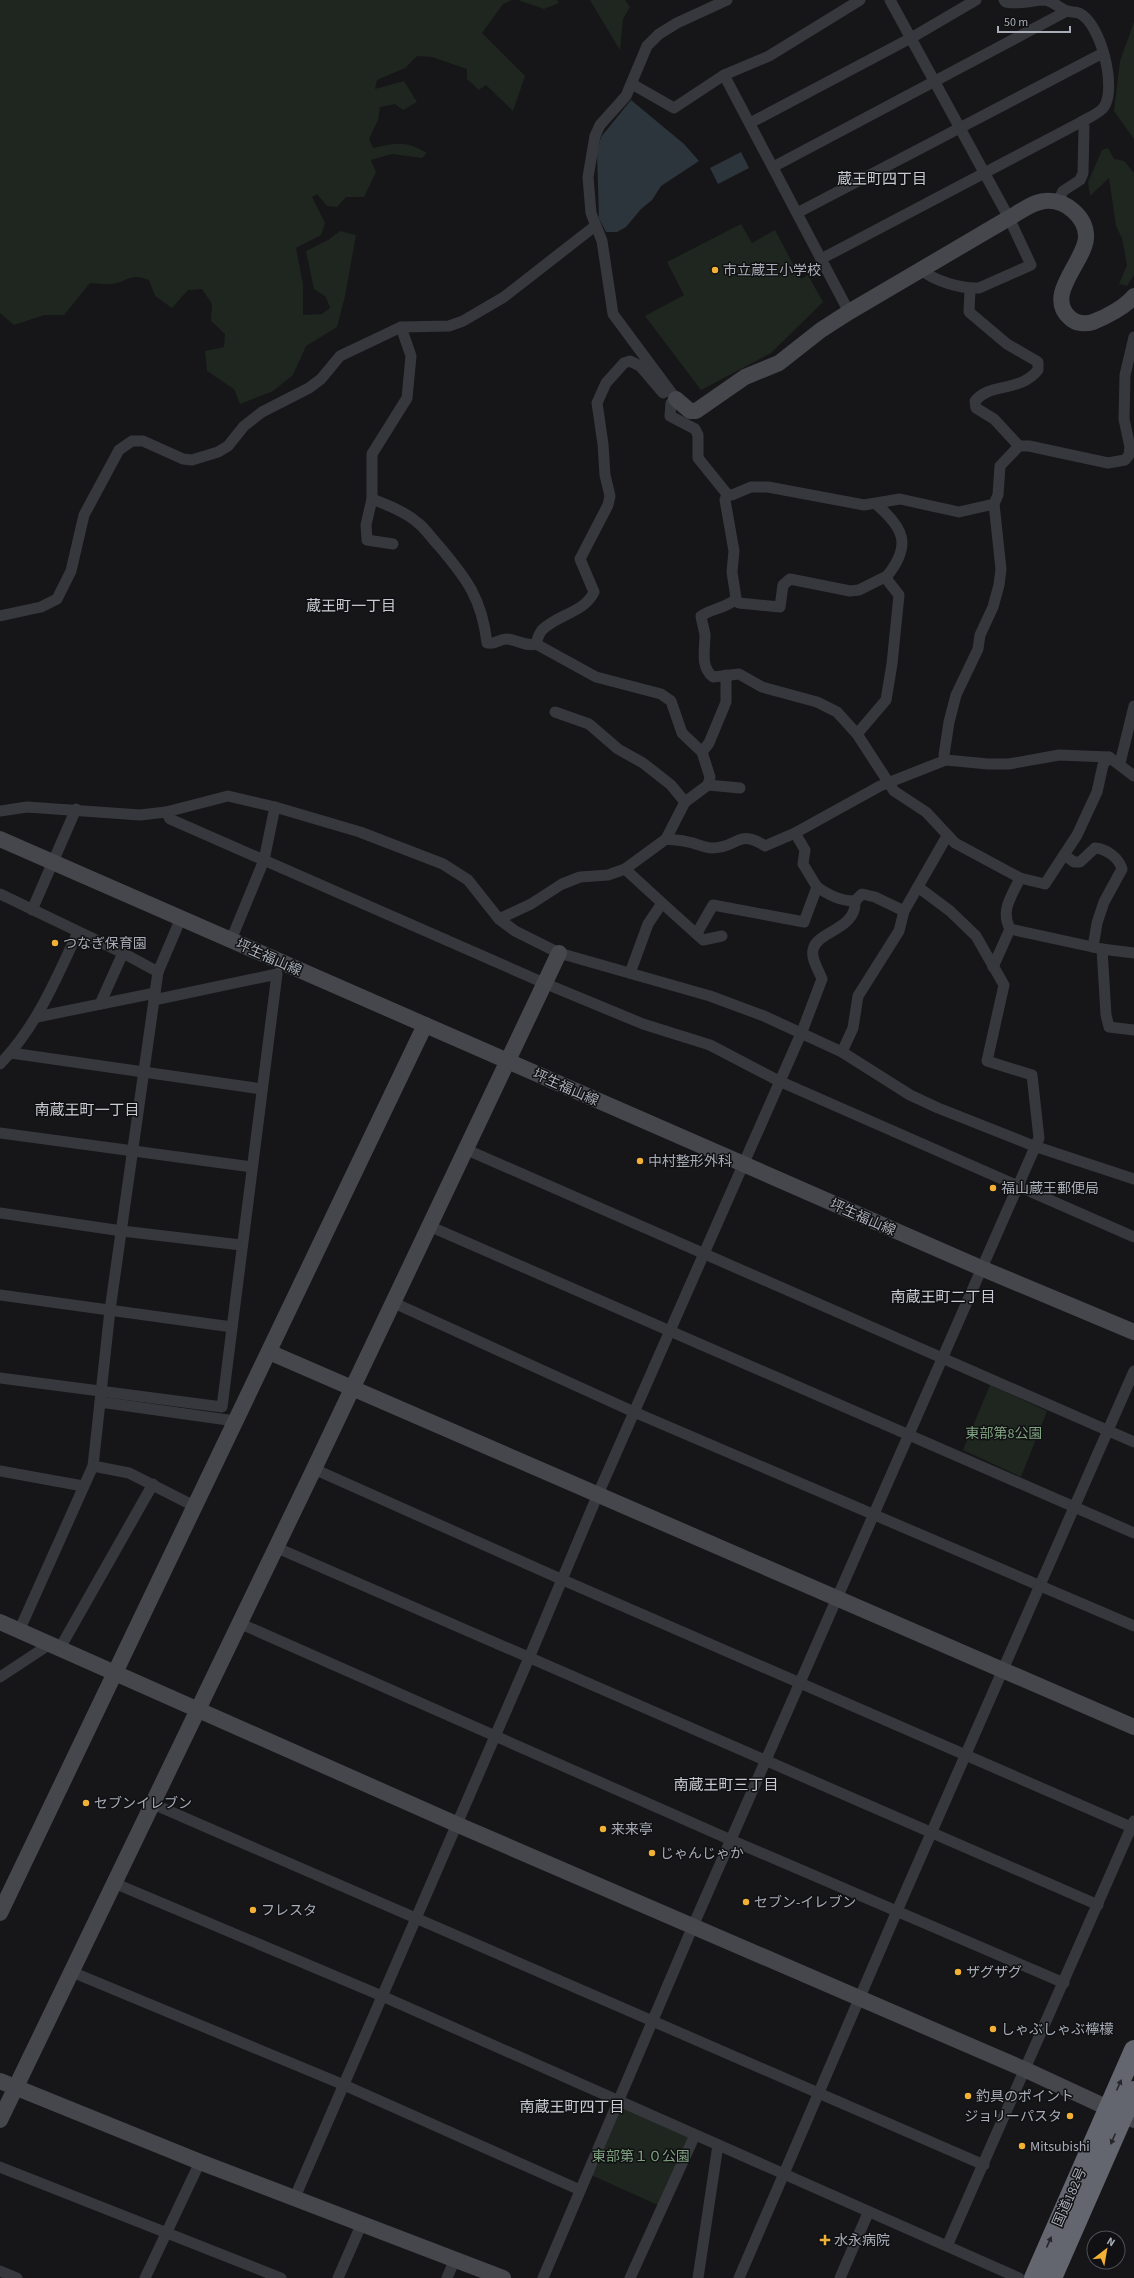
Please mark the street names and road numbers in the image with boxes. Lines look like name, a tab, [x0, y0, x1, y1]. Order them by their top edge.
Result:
street label: 坪生福山線	[233, 935, 305, 981]
street label: 坪生福山線	[530, 1065, 602, 1111]
street label: 坪生福山線	[827, 1195, 899, 1241]
street label: 国道182号	[1048, 2165, 1092, 2230]

